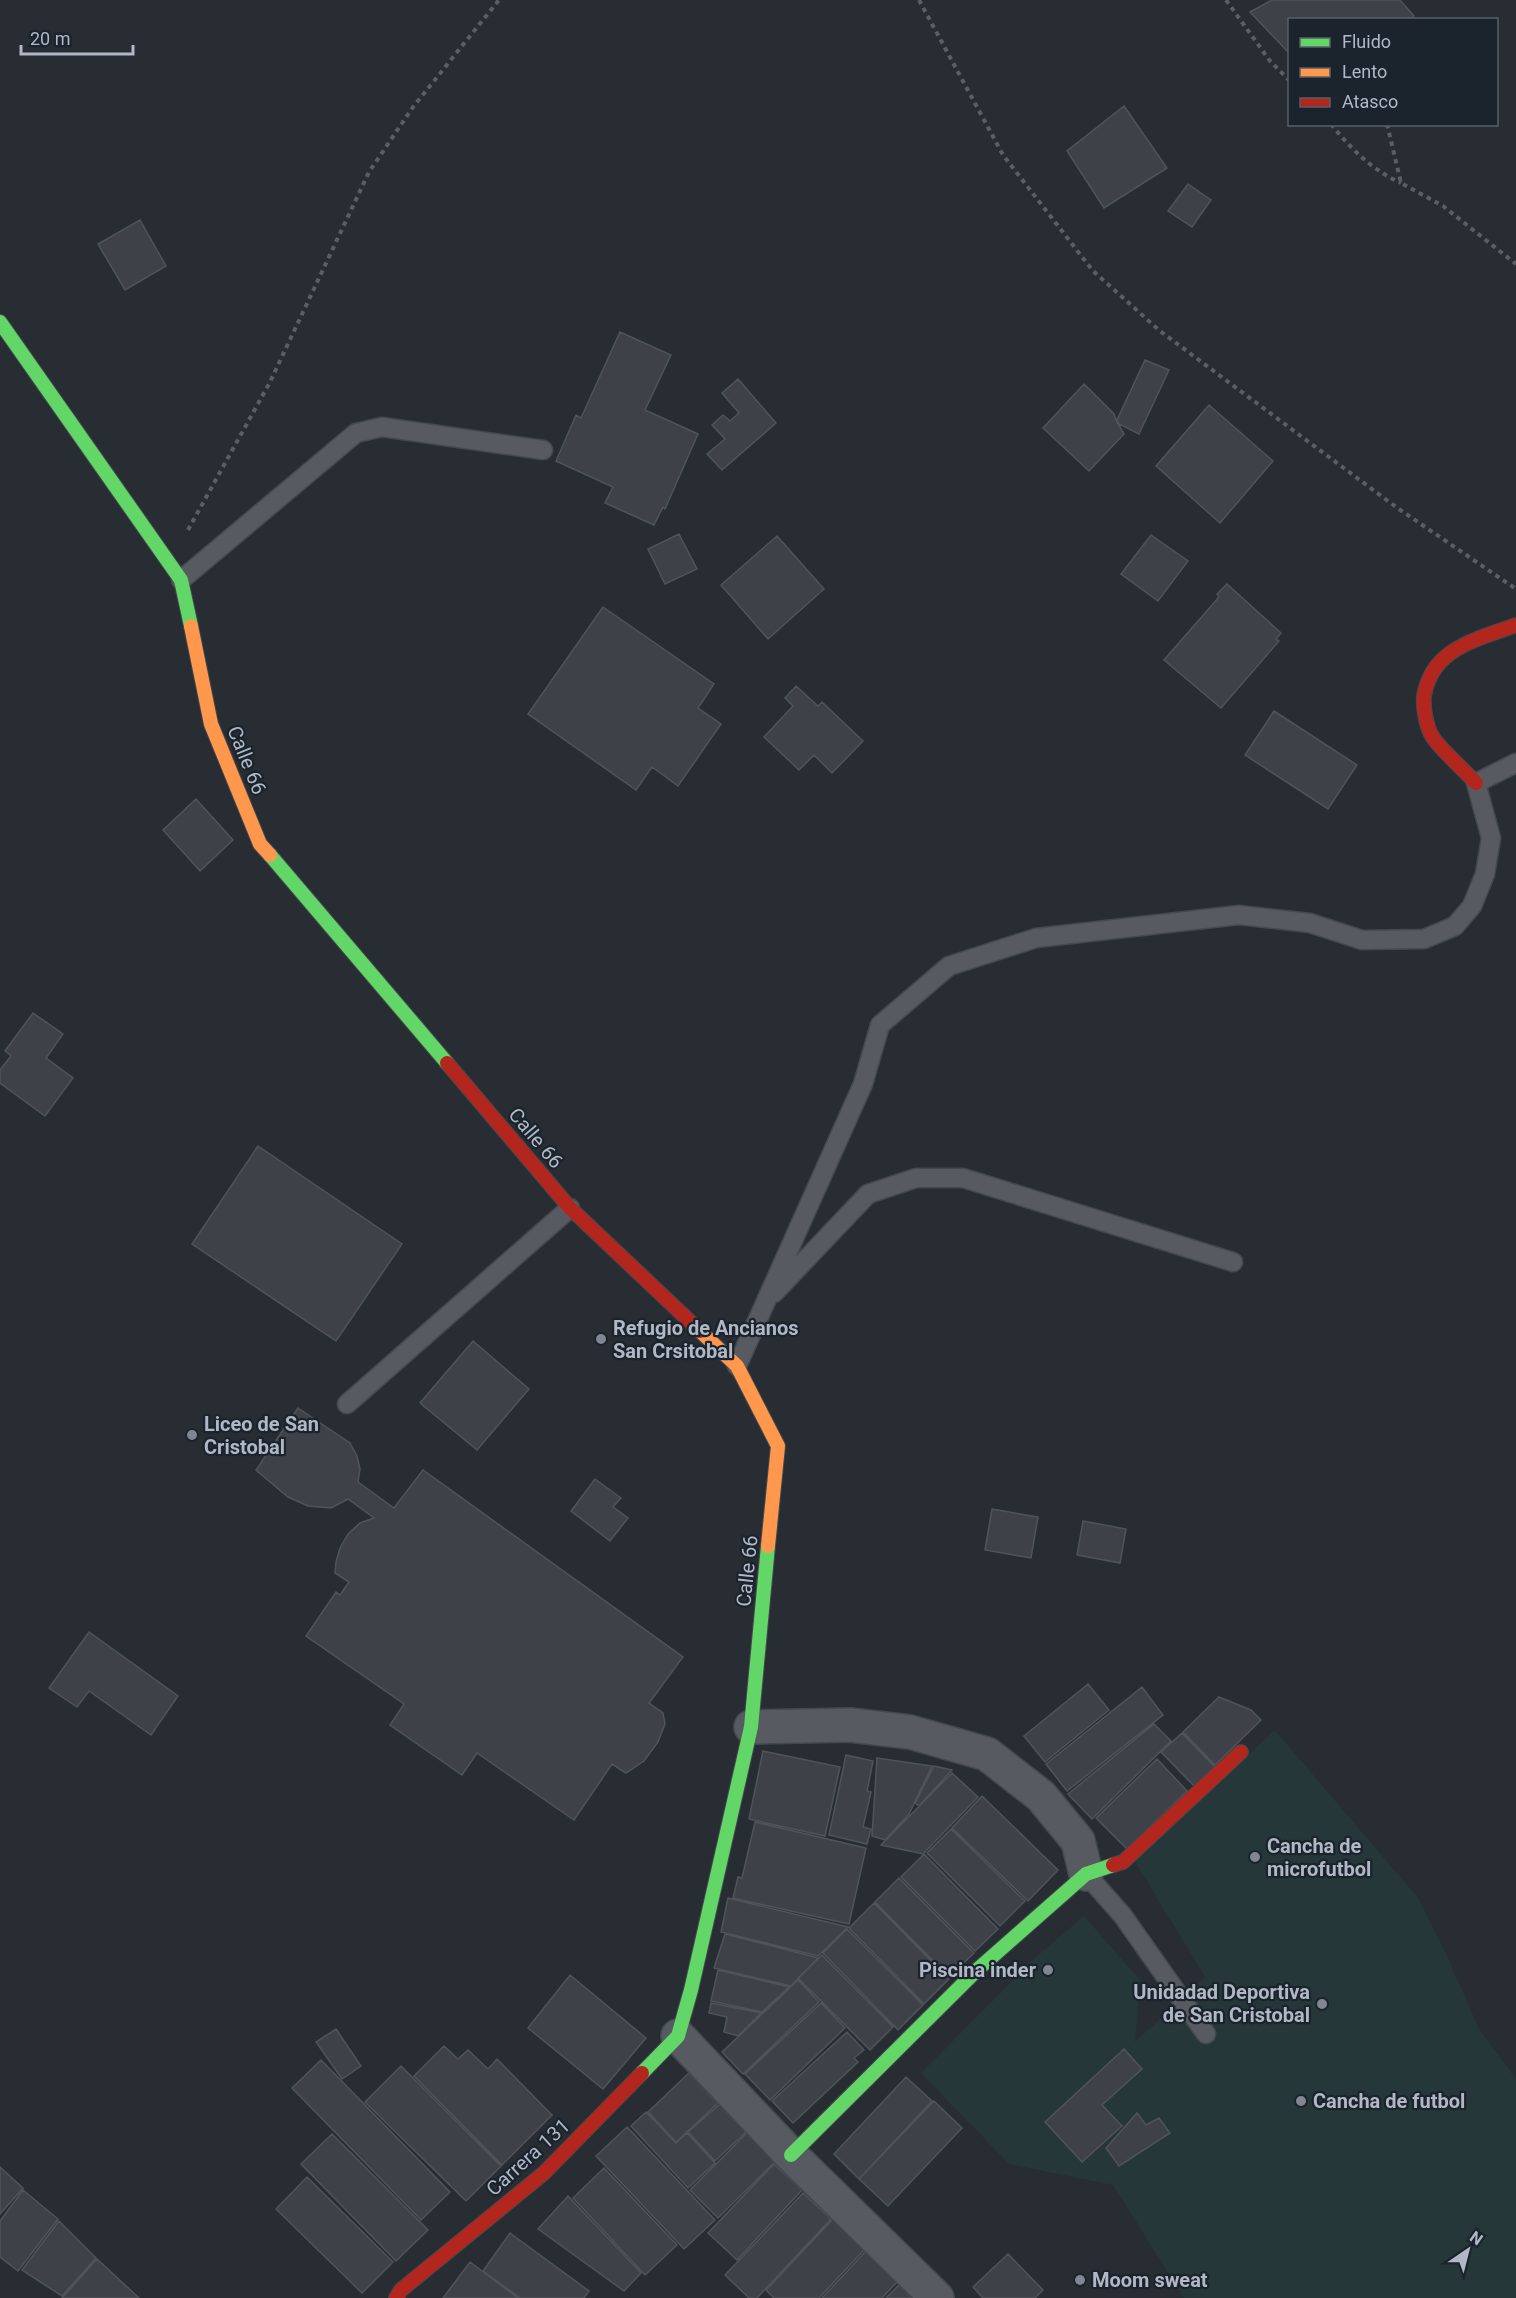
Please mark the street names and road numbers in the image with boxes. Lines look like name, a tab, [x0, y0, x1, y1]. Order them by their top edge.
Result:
street label: Calle 66	[222, 722, 272, 798]
street label: Calle 66	[504, 1103, 568, 1173]
street label: Calle 66	[731, 1534, 763, 1608]
street label: Carrera 131	[481, 2113, 575, 2201]

